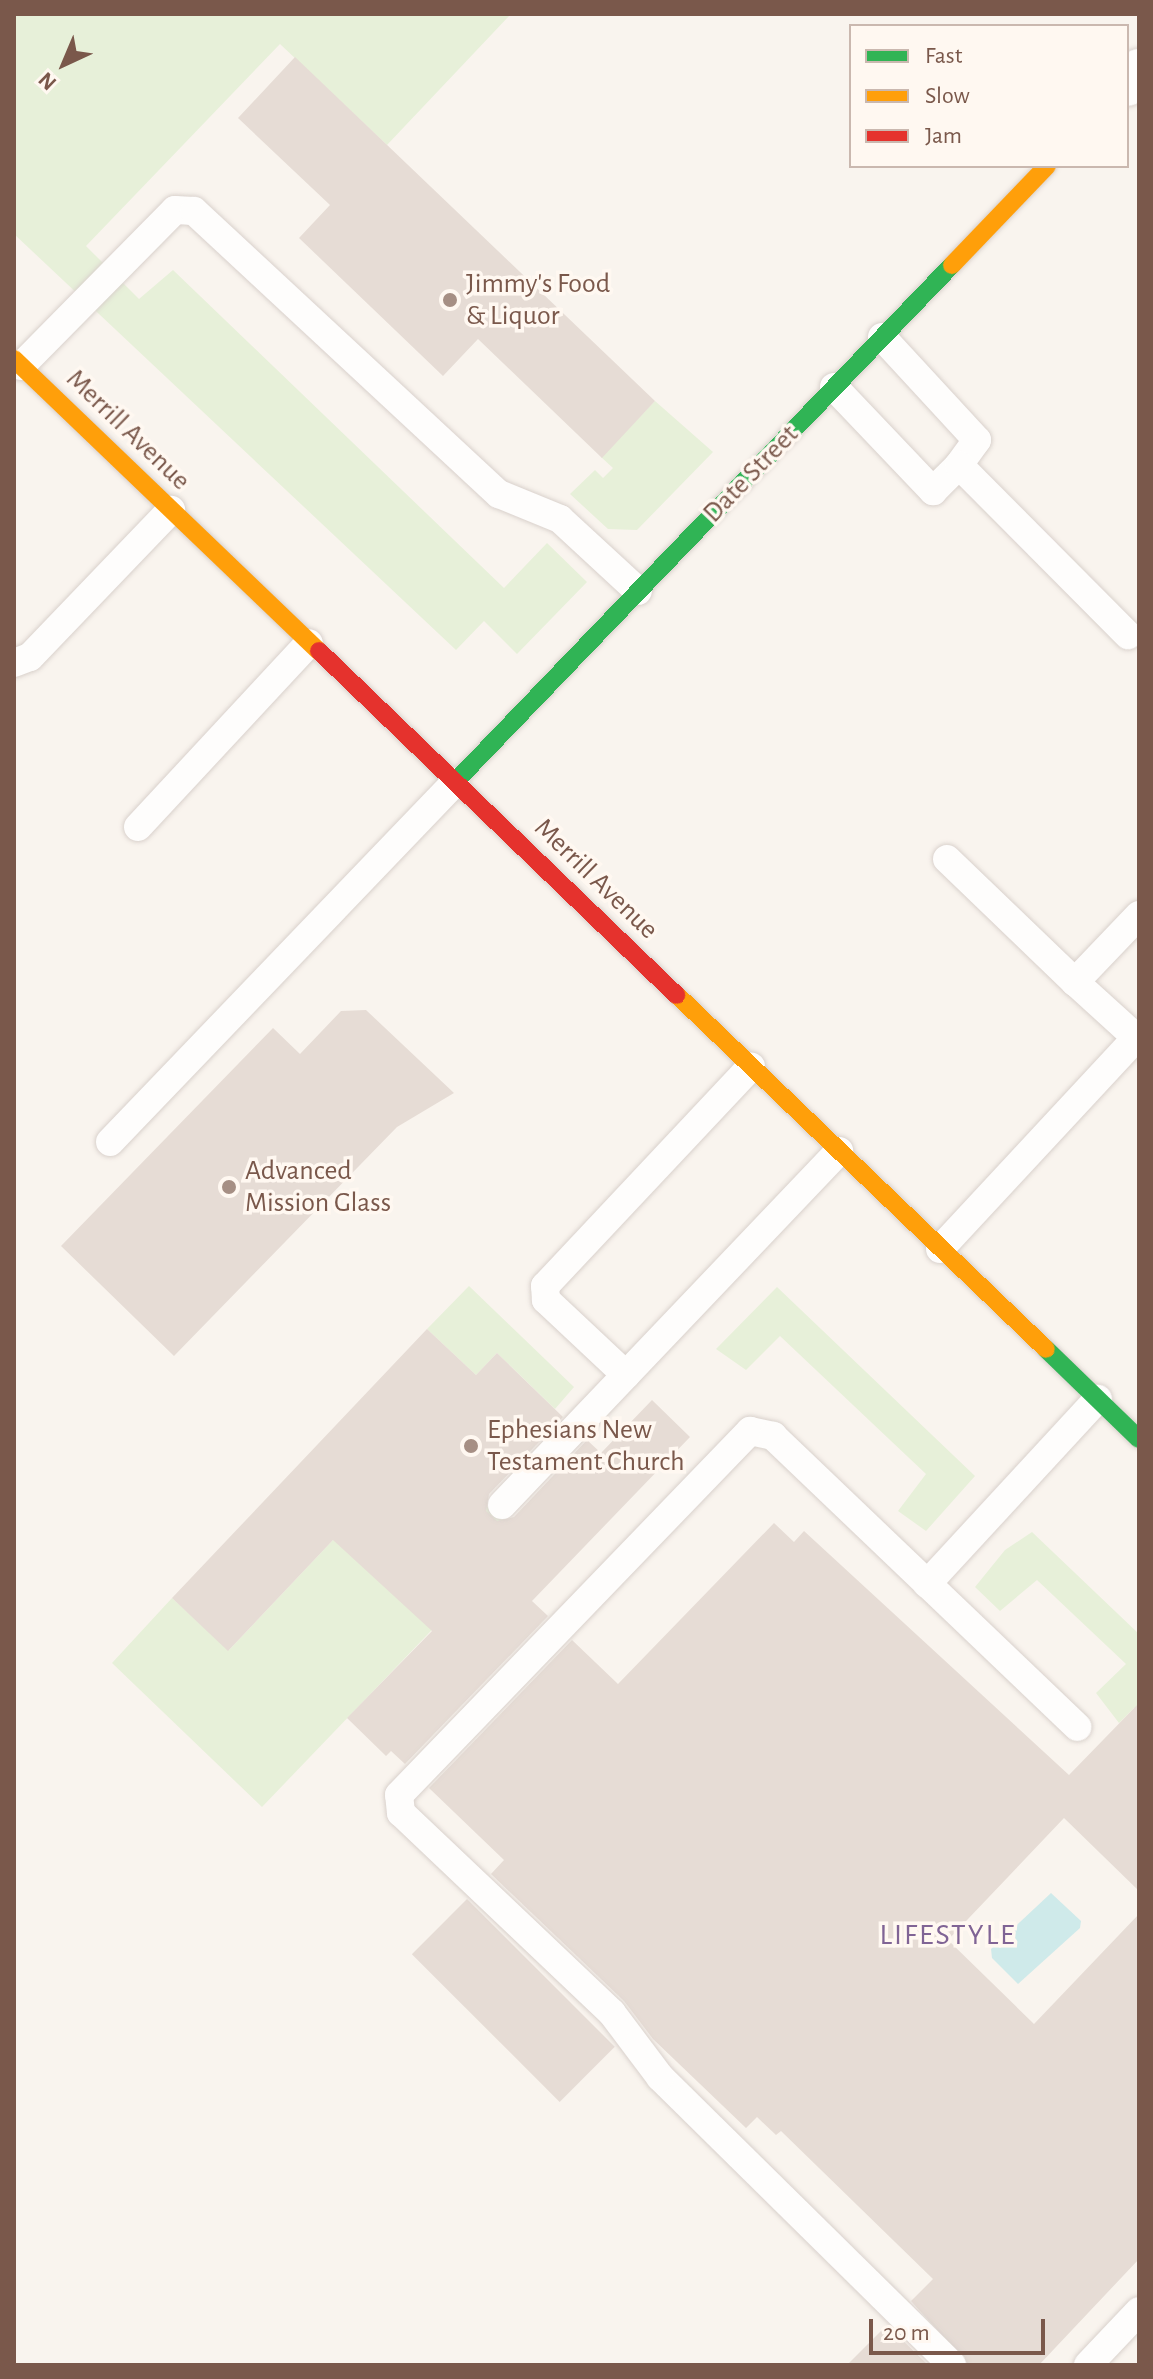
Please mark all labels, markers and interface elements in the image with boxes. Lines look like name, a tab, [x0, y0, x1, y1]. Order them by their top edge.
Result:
north arrow	[24, 24, 104, 104]
legend	[849, 24, 1129, 168]
text: Fast	[925, 44, 962, 68]
text: N	[34, 68, 60, 94]
text: Slow	[925, 84, 970, 108]
text: Jam	[925, 124, 962, 148]
place label: Jimmy's Food & Liquor	[466, 267, 610, 333]
marker: Jimmy's Food & Liquor	[441, 291, 459, 309]
street label: Merrill Avenue	[59, 363, 197, 497]
street label: Date Street	[696, 418, 806, 530]
street label: Merrill Avenue	[527, 812, 665, 946]
place label: Advanced Mission Glass	[245, 1154, 391, 1220]
marker: Advanced Mission Glass	[220, 1178, 238, 1196]
place label: Ephesians New Testament Church	[487, 1413, 685, 1479]
marker: Ephesians New Testament Church	[462, 1437, 480, 1455]
district label: LIFESTYLE	[879, 1917, 1017, 1953]
scale bar	[873, 2303, 1049, 2353]
text: 20 m	[883, 2321, 930, 2345]

